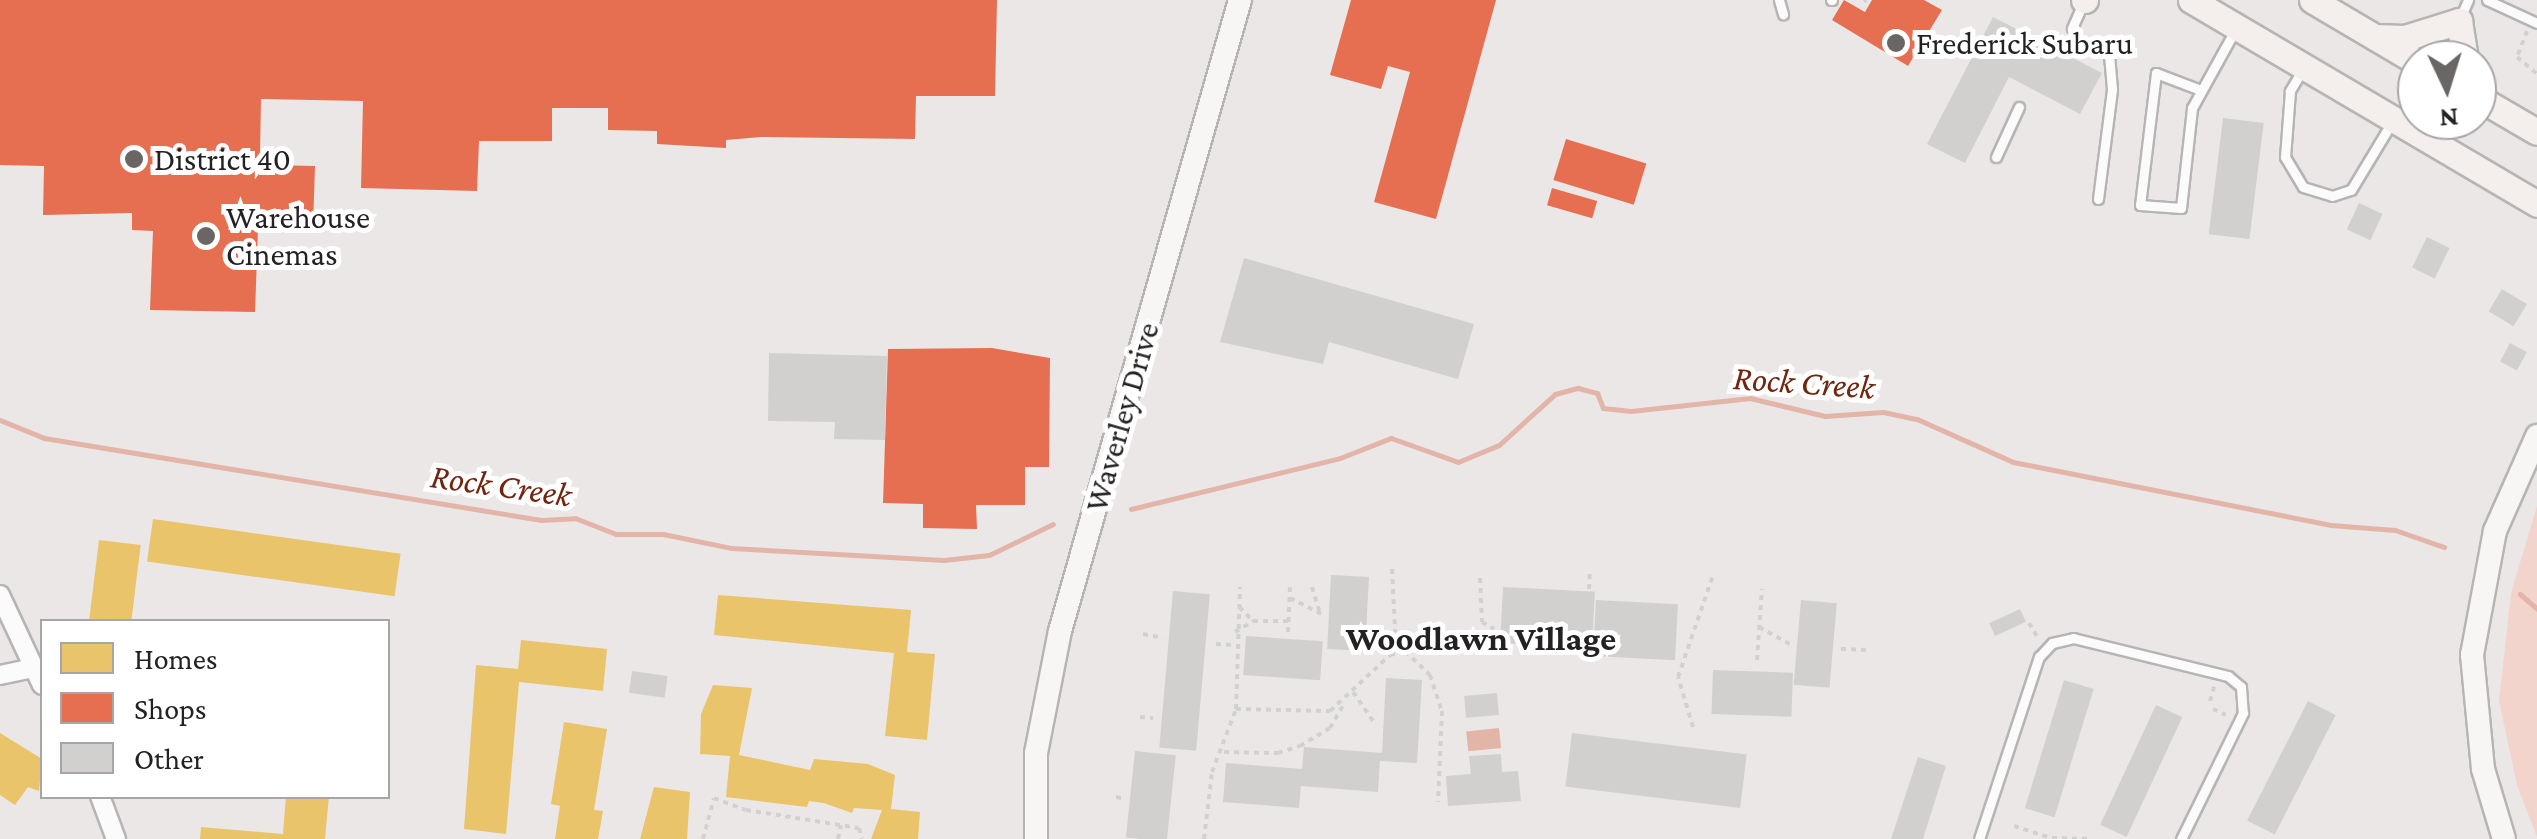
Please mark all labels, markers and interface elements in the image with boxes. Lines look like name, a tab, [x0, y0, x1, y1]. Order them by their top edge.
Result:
place label: Frederick Subaru	[1916, 24, 2133, 62]
marker: Frederick Subaru	[1885, 32, 1907, 54]
north arrow	[2397, 40, 2497, 140]
text: N	[2438, 102, 2460, 135]
place label: District 40	[154, 140, 291, 178]
marker: District 40	[123, 148, 145, 170]
place label: Warehouse Cinemas	[226, 199, 370, 274]
marker: Warehouse Cinemas	[195, 225, 217, 247]
street label: Waverley Drive	[1077, 318, 1167, 516]
water label: Rock Creek	[1732, 357, 1876, 409]
water label: Rock Creek	[428, 455, 574, 517]
district label: Woodlawn Village	[1346, 618, 1616, 660]
legend	[40, 619, 390, 799]
text: Homes	[134, 642, 218, 675]
text: Shops	[134, 692, 207, 725]
text: Other	[134, 742, 204, 775]

